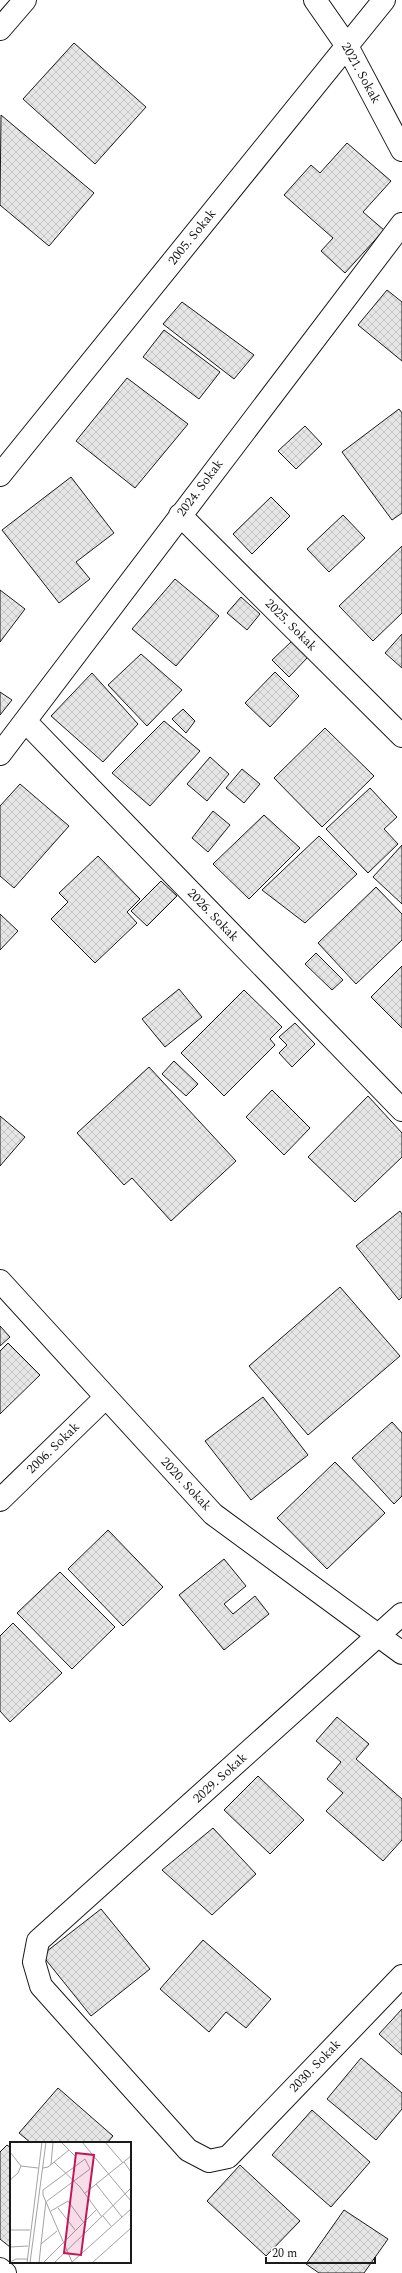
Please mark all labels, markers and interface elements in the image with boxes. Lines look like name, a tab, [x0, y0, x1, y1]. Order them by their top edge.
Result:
street label: 2021. Sokak	[336, 39, 386, 107]
street label: 2005. Sokak	[163, 205, 221, 269]
street label: 2024. Sokak	[172, 455, 228, 521]
street label: 2025. Sokak	[260, 594, 322, 656]
street label: 2026. Sokak	[182, 884, 244, 946]
street label: 2006. Sokak	[22, 1417, 84, 1479]
street label: 2020. Sokak	[156, 1453, 216, 1515]
street label: 2029. Sokak	[188, 1748, 252, 1808]
street label: 2030. Sokak	[284, 2035, 346, 2097]
inset map	[10, 2142, 131, 2263]
scale bar	[266, 2239, 375, 2265]
text: 20 m	[272, 2244, 297, 2263]

